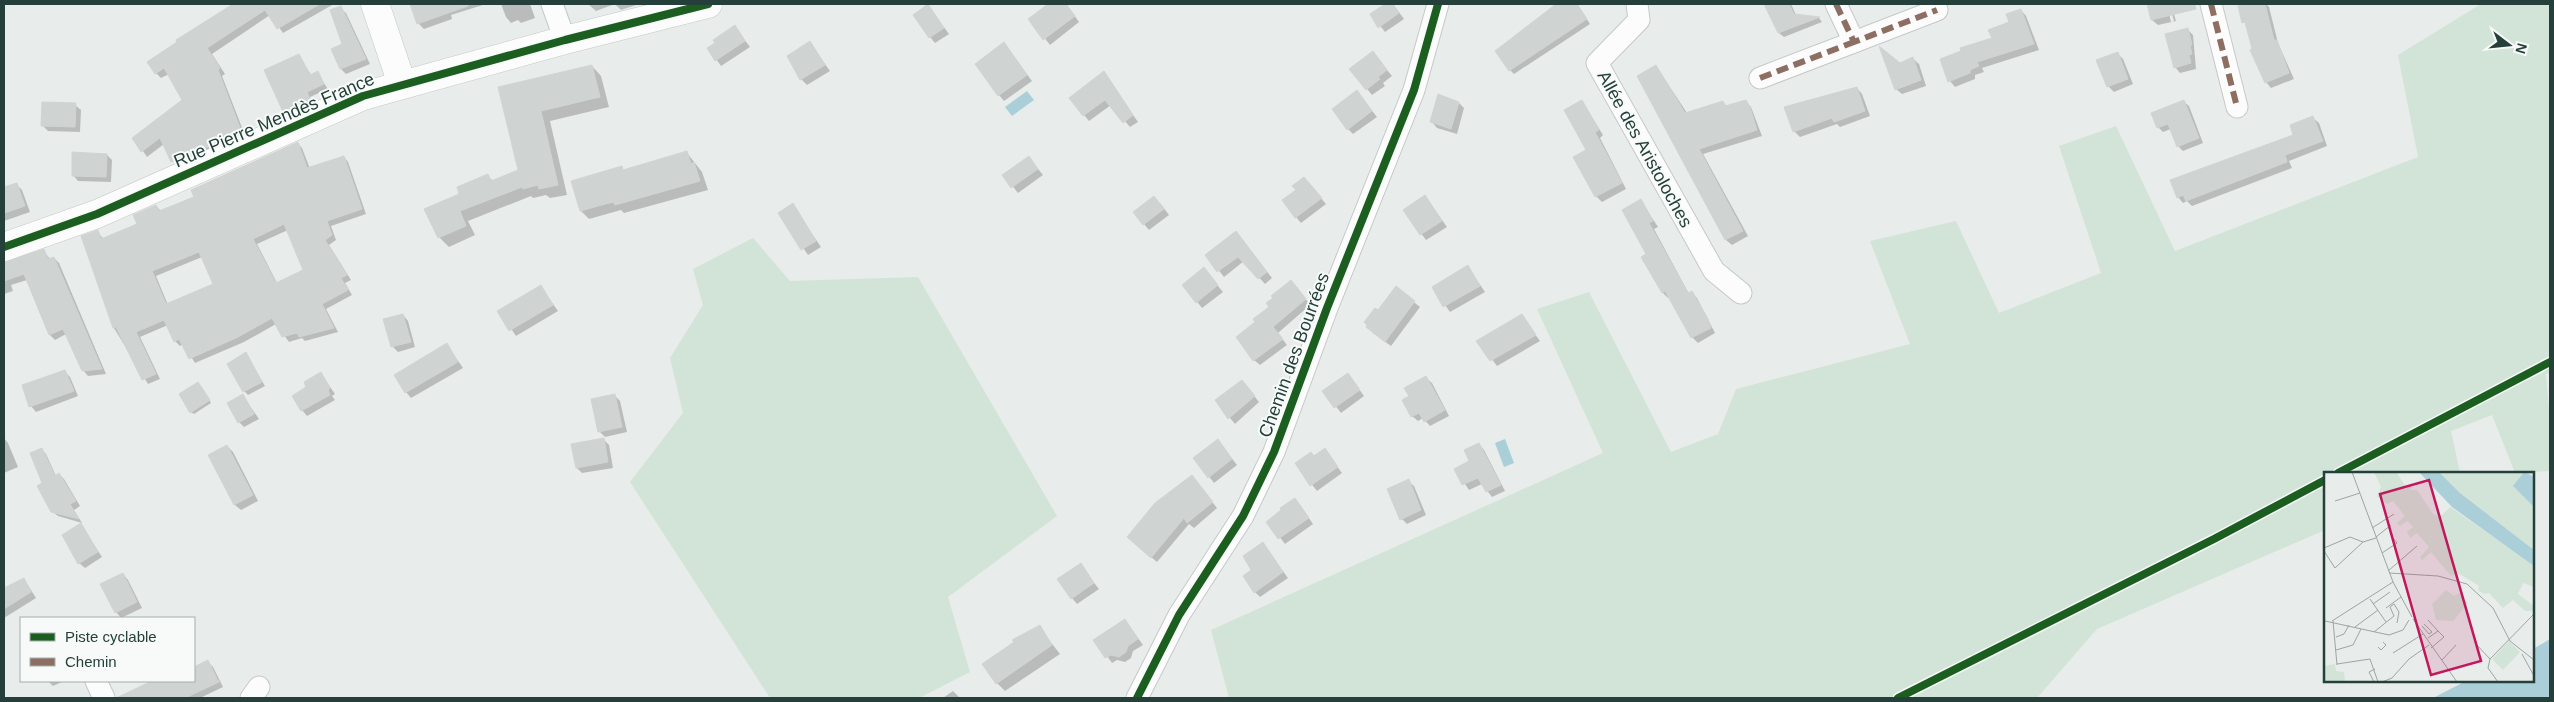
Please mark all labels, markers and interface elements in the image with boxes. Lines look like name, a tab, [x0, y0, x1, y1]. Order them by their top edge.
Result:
north arrow	[2484, 20, 2534, 70]
text: N	[2512, 42, 2531, 56]
street label: Allée des Aristoloches	[1594, 67, 1696, 231]
street label: Rue Pierre Mendès France	[171, 69, 377, 171]
street label: Chemin des Bourrées	[1255, 270, 1333, 440]
inset map	[2324, 472, 2534, 682]
legend	[20, 617, 195, 682]
text: Piste cyclable	[65, 628, 157, 645]
text: Chemin	[65, 653, 117, 670]

